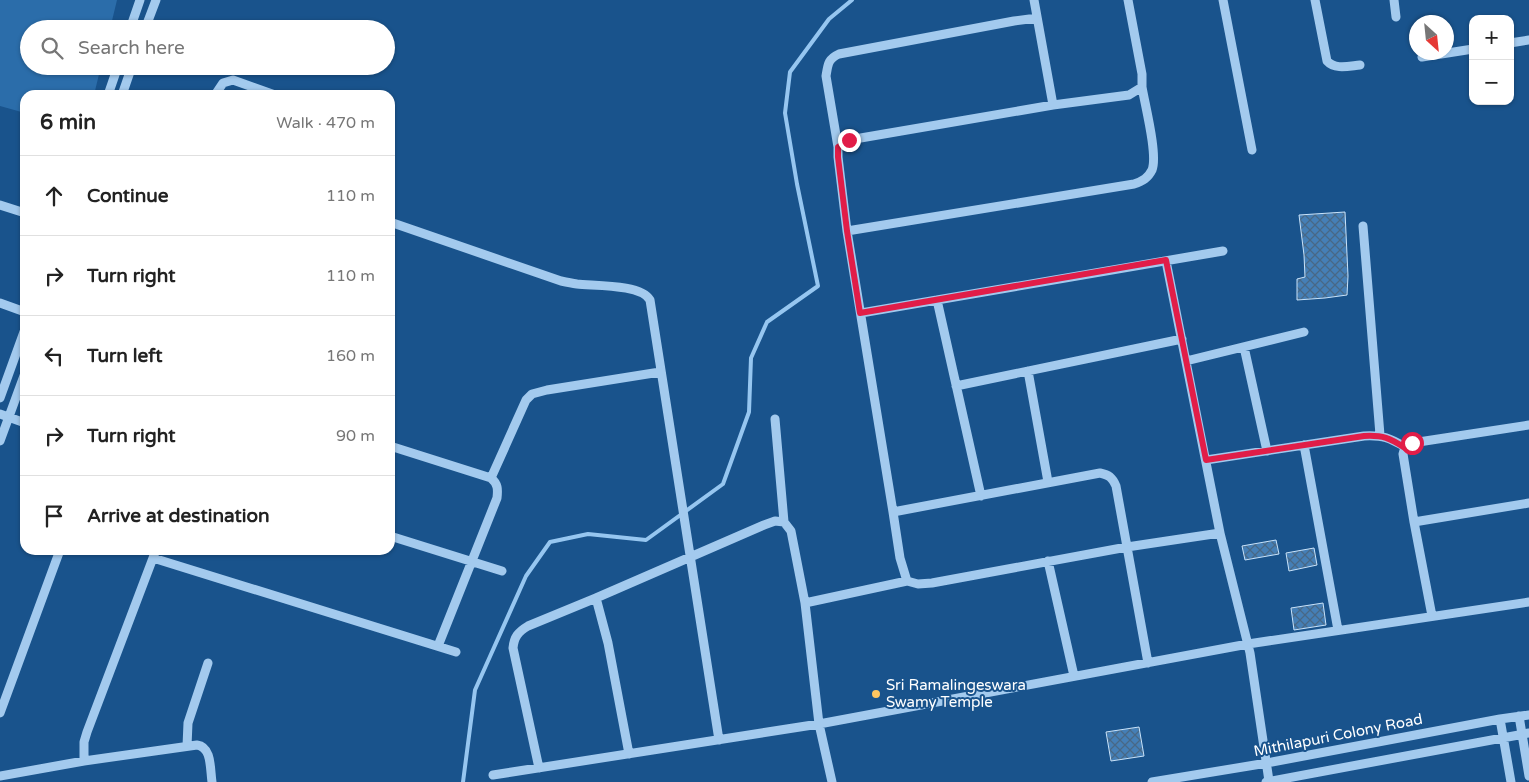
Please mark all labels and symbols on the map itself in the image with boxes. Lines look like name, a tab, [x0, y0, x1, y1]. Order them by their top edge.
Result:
north arrow	[1409, 15, 1454, 60]
route end	[838, 129, 861, 152]
route start	[1401, 432, 1424, 455]
place label: Sri Ramalingeswara Swamy Temple	[886, 676, 1026, 711]
marker: Sri Ramalingeswara Swamy Temple	[870, 688, 882, 700]
street label: Mithilapuri Colony Road	[1252, 710, 1424, 760]

